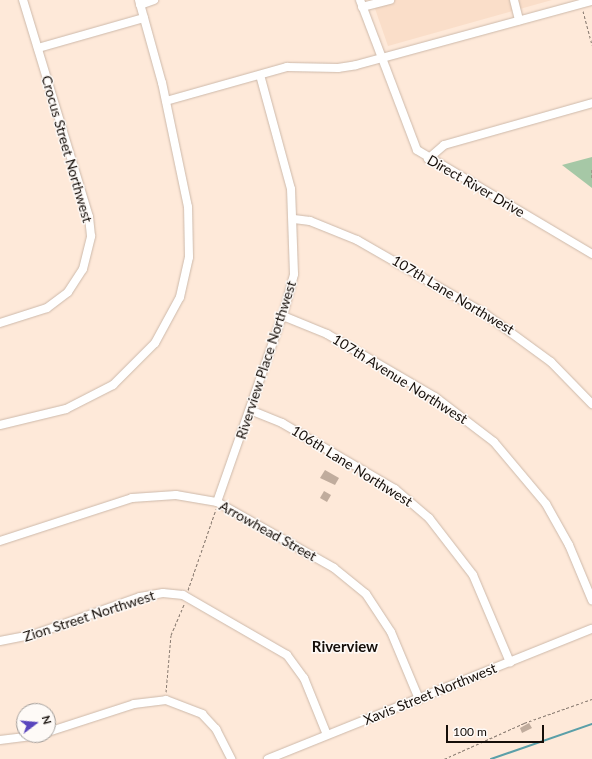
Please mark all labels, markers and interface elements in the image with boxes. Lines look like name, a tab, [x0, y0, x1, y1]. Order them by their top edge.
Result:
street label: Crocus Street Northwest	[38, 73, 96, 225]
street label: Direct River Drive	[424, 151, 528, 221]
street label: 107th Lane Northwest	[389, 252, 517, 338]
street label: Riverview Place Northwest	[232, 279, 300, 441]
street label: 107th Avenue Northwest	[329, 330, 471, 428]
street label: 106th Lane Northwest	[288, 422, 416, 510]
street label: Arrowhead Street	[216, 497, 320, 565]
street label: Zion Street Northwest	[21, 587, 157, 645]
district label: Riverview	[312, 638, 378, 656]
street label: Xavis Street Northwest	[361, 660, 499, 728]
north arrow	[16, 703, 56, 743]
text: N	[40, 714, 54, 726]
scale bar	[448, 717, 546, 743]
text: 100 m	[453, 724, 487, 739]

